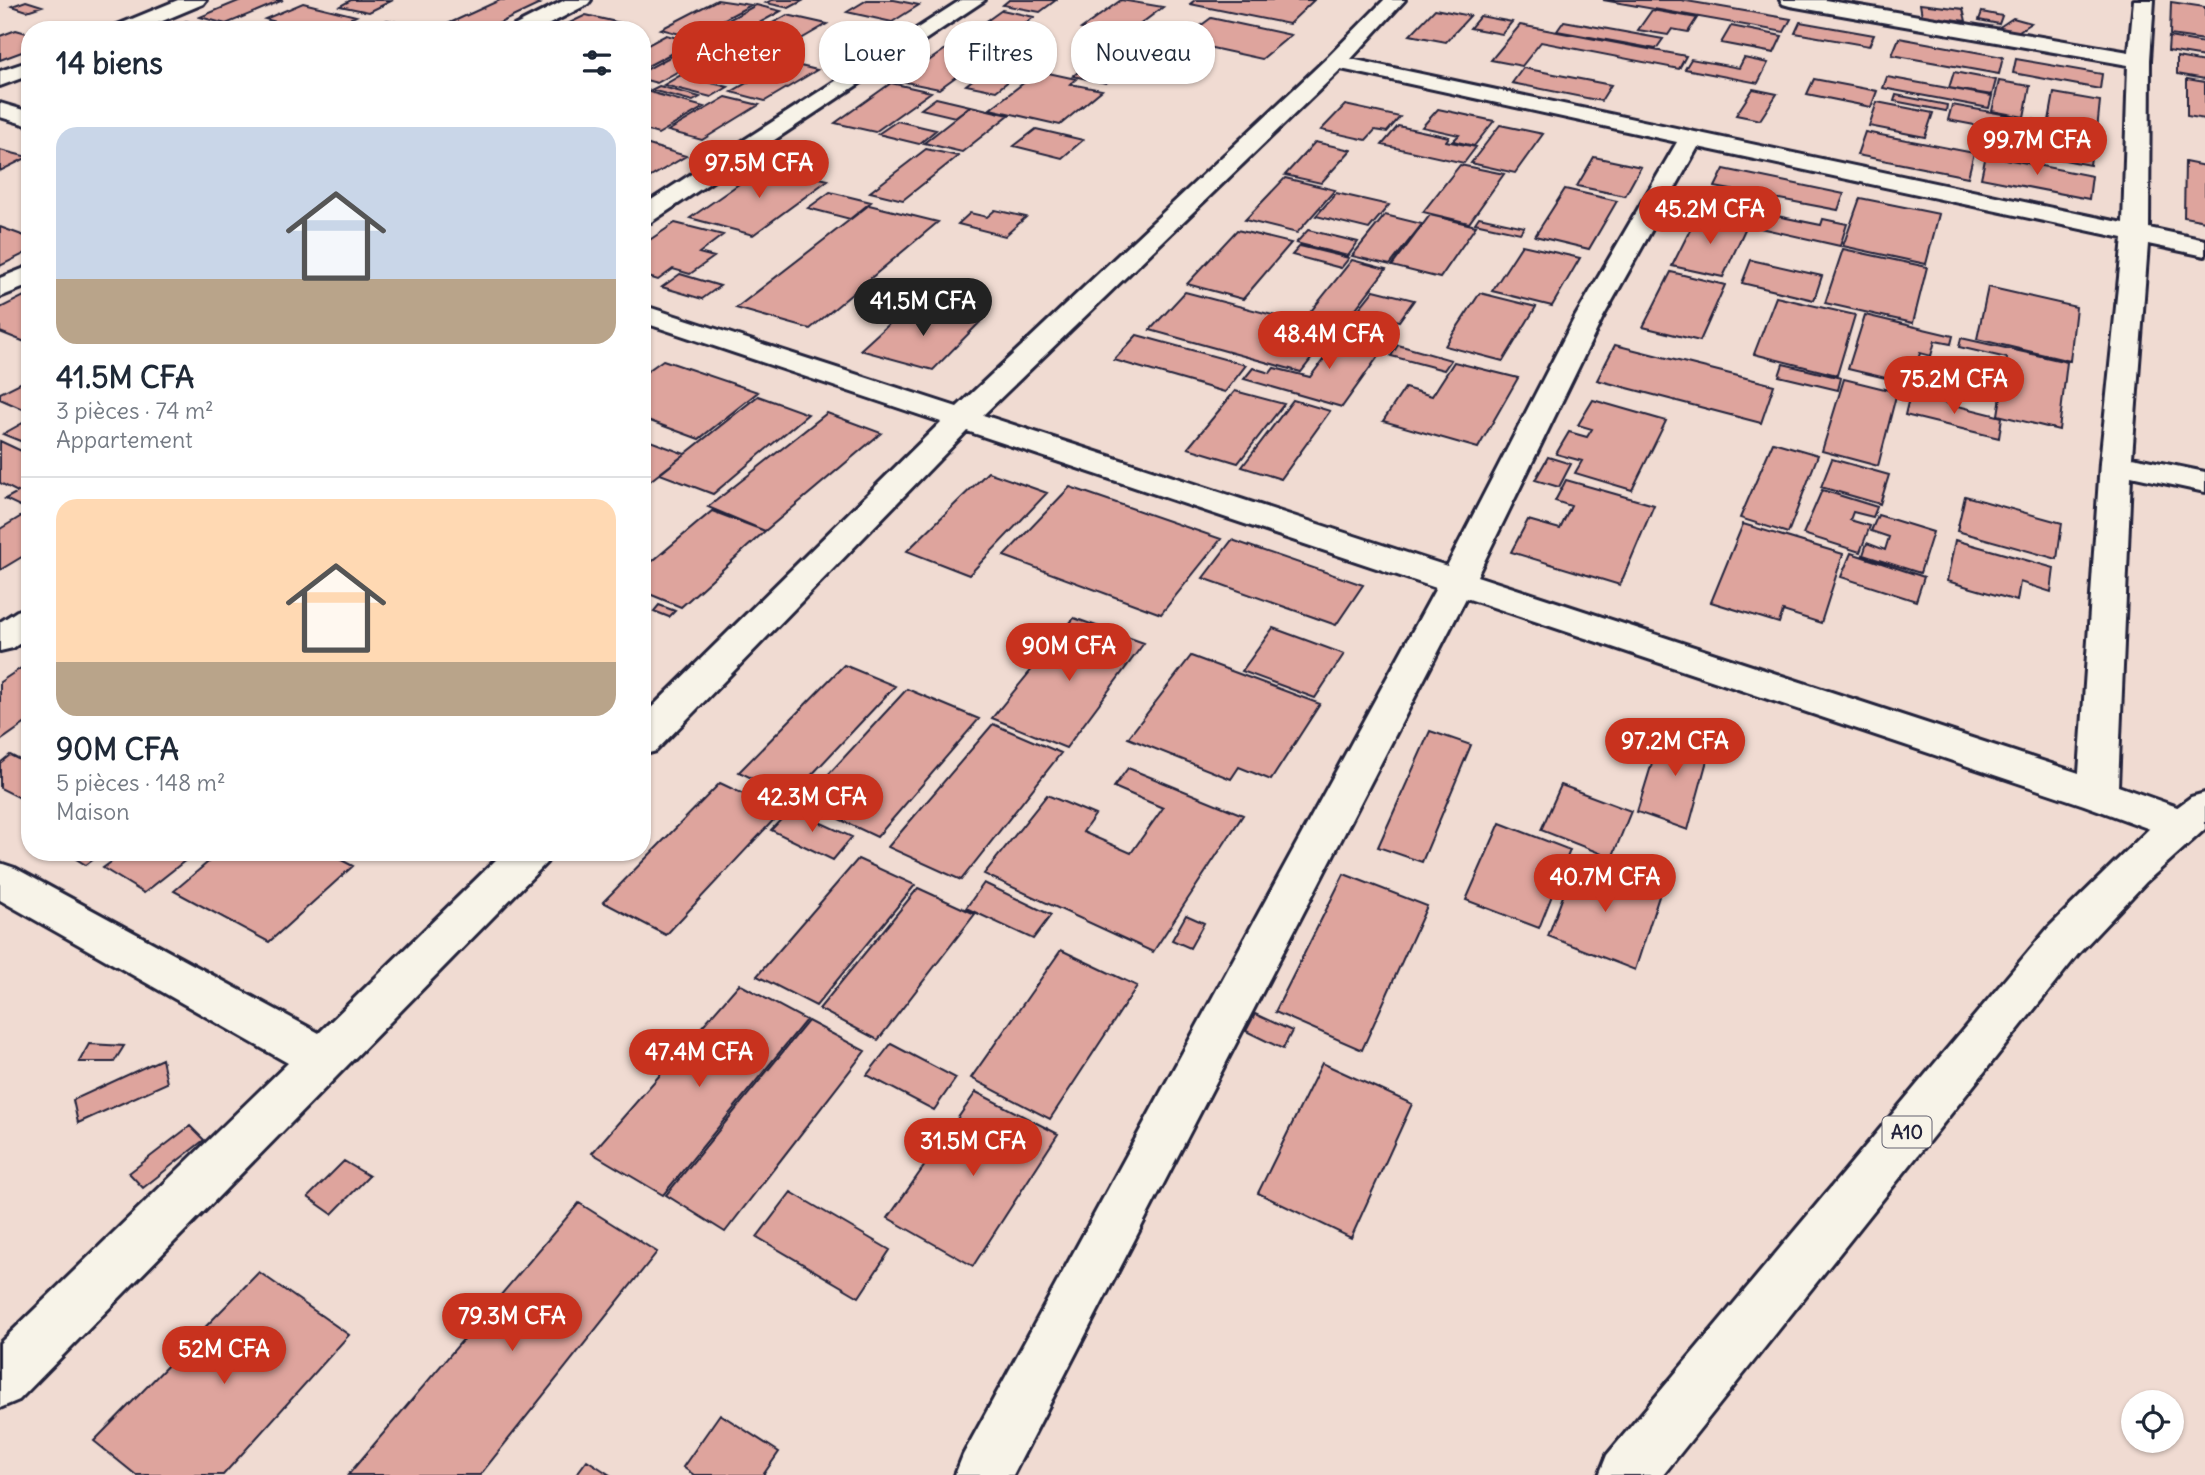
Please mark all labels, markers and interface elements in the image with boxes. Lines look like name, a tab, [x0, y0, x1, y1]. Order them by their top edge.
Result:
chip: Acheter	[672, 21, 805, 84]
chip: Louer	[819, 21, 930, 84]
chip: Filtres	[944, 21, 1057, 84]
chip: Nouveau	[1071, 21, 1215, 84]
text: 14 biens	[56, 44, 163, 82]
icon: filters	[578, 44, 616, 82]
pin: 99.7M CFA	[1957, 118, 2117, 177]
text: 99.7M CFA	[1983, 125, 2091, 154]
pin: 97.5M CFA	[679, 140, 839, 200]
text: 97.5M CFA	[705, 148, 813, 177]
icon: home	[273, 173, 399, 299]
pin: 45.2M CFA	[1630, 187, 1790, 246]
text: 45.2M CFA	[1655, 194, 1765, 223]
pin: 41.5M CFA	[843, 278, 1003, 338]
text: 41.5M CFA	[870, 286, 976, 315]
pin: 48.4M CFA	[1249, 312, 1409, 371]
text: 48.4M CFA	[1274, 319, 1384, 348]
pin: 75.2M CFA	[1874, 356, 2034, 416]
text: 41.5M CFA	[56, 358, 194, 396]
text: 75.2M CFA	[1900, 364, 2008, 393]
text: 3 pièces · 74 m²	[56, 396, 214, 425]
text: Appartement	[56, 425, 193, 454]
icon: home	[273, 545, 399, 671]
pin: 90M CFA	[1004, 624, 1134, 683]
text: 90M CFA	[1022, 631, 1116, 660]
pin: 97.2M CFA	[1595, 718, 1755, 778]
text: 97.2M CFA	[1621, 726, 1729, 755]
text: 90M CFA	[56, 730, 179, 768]
text: 5 pièces · 148 m²	[56, 768, 226, 797]
pin: 42.3M CFA	[732, 774, 892, 834]
text: 42.3M CFA	[757, 782, 867, 811]
text: Maison	[56, 797, 130, 826]
pin: 40.7M CFA	[1525, 855, 1685, 914]
text: 40.7M CFA	[1550, 862, 1660, 891]
pin: 47.4M CFA	[619, 1030, 779, 1089]
text: 47.4M CFA	[645, 1037, 753, 1066]
road number: A10	[1882, 1116, 1932, 1148]
pin: 31.5M CFA	[893, 1118, 1053, 1178]
text: 31.5M CFA	[920, 1126, 1026, 1155]
pin: 79.3M CFA	[432, 1294, 592, 1353]
text: 79.3M CFA	[458, 1301, 566, 1330]
pin: 52M CFA	[159, 1326, 289, 1386]
text: 52M CFA	[178, 1334, 270, 1363]
map controls	[2121, 1390, 2184, 1453]
button: locate	[2121, 1390, 2184, 1453]

